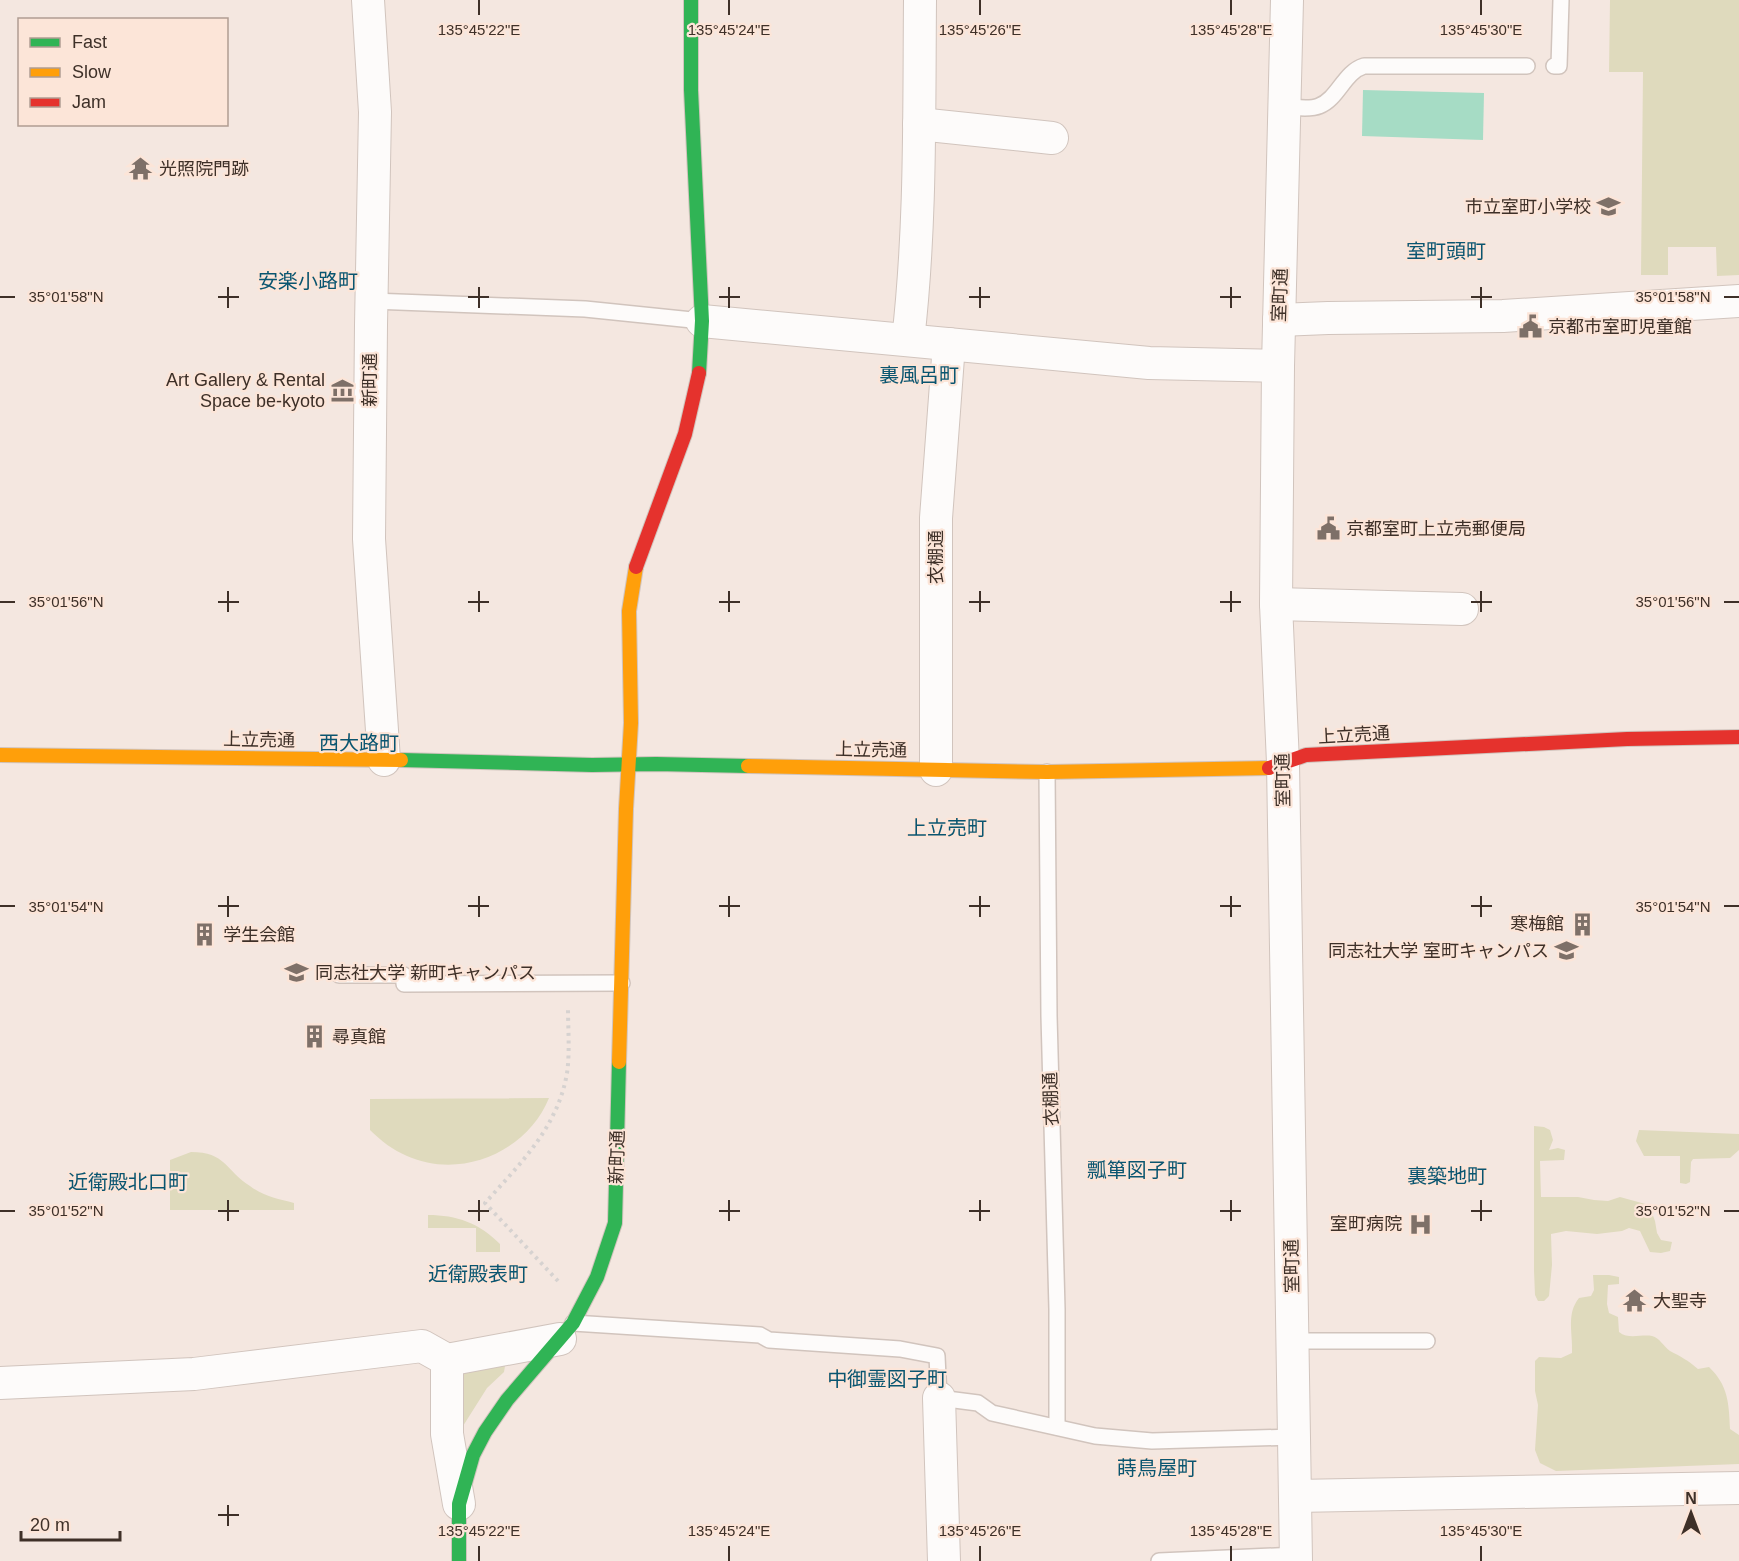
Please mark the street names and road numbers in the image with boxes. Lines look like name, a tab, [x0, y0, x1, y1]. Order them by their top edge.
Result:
street label: 室町通	[1269, 268, 1291, 322]
street label: 新町通	[360, 353, 380, 407]
street label: 衣棚通	[926, 530, 946, 584]
street label: 上立売通	[1318, 723, 1390, 747]
street label: 上立売通	[223, 729, 295, 751]
street label: 上立売通	[835, 739, 907, 761]
street label: 室町通	[1273, 753, 1293, 807]
street label: 衣棚通	[1040, 1072, 1062, 1126]
street label: 新町通	[606, 1130, 628, 1184]
street label: 室町通	[1282, 1239, 1302, 1293]

